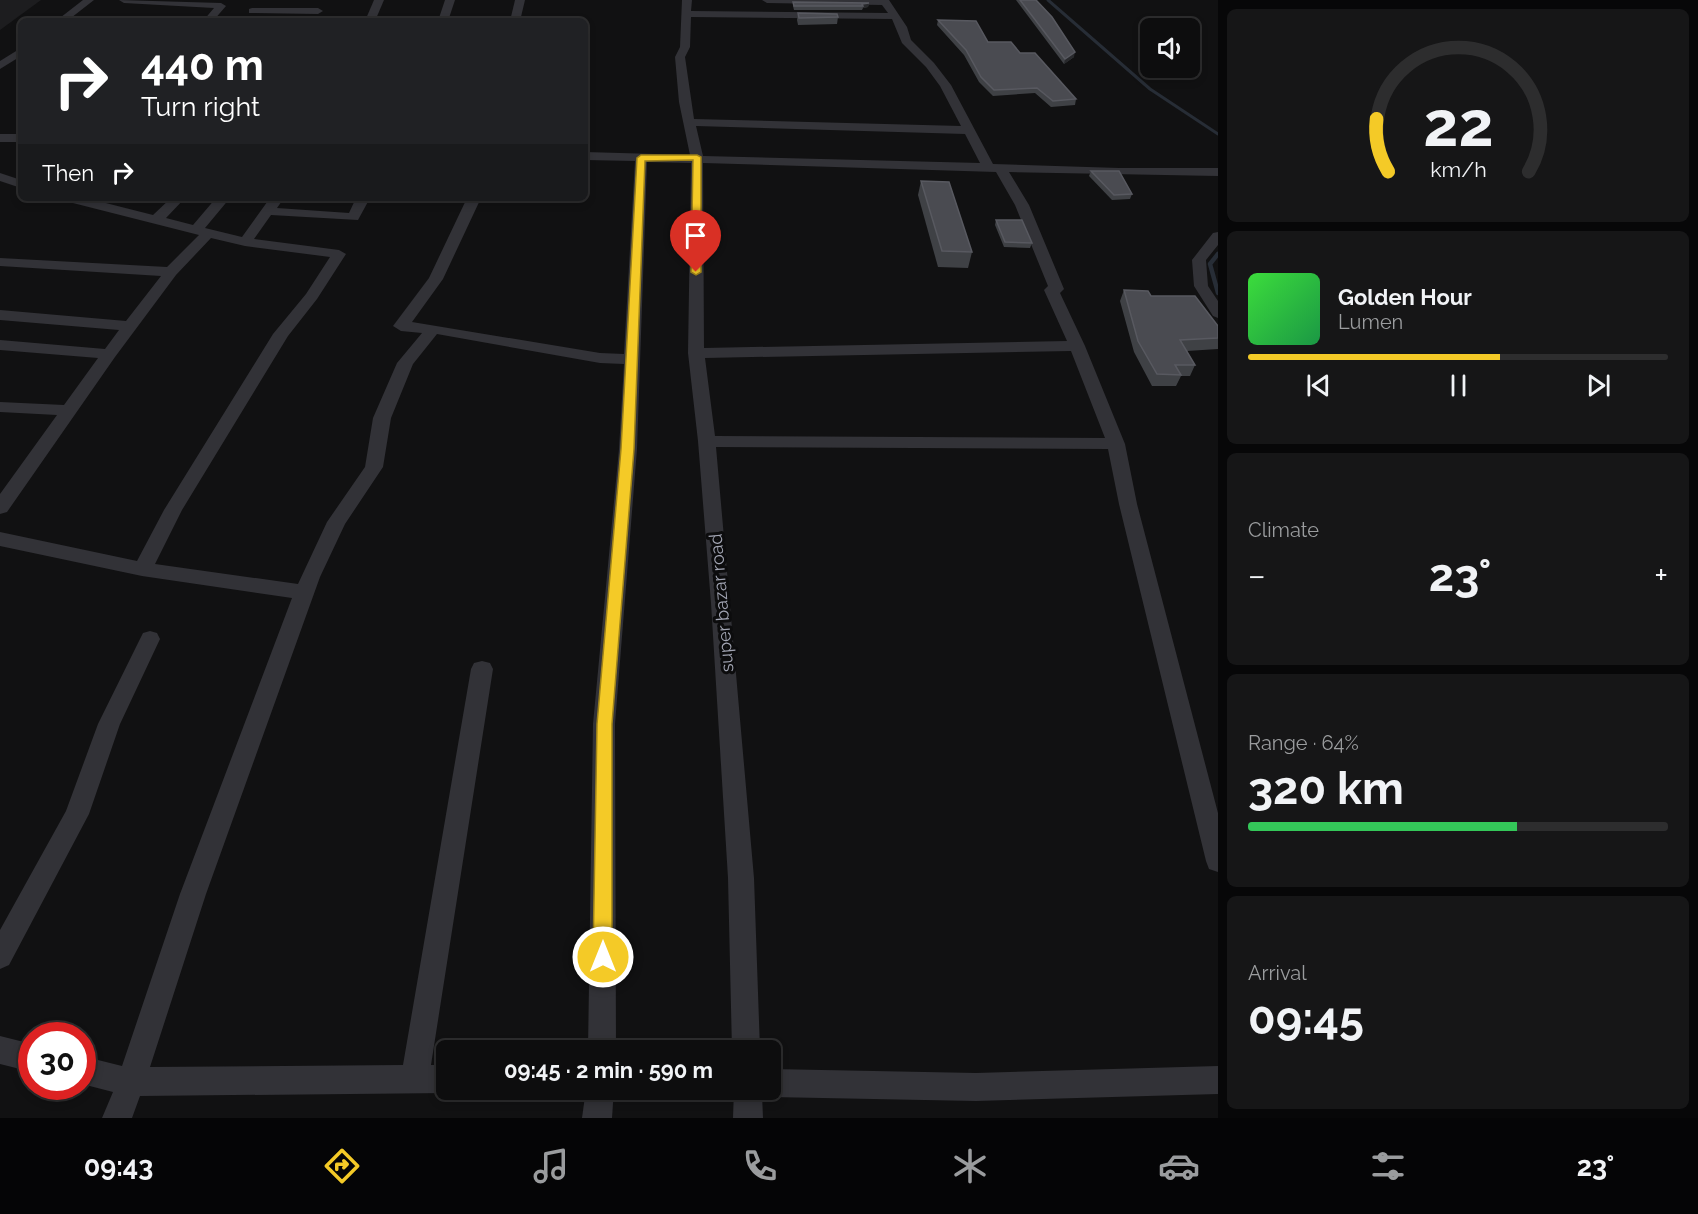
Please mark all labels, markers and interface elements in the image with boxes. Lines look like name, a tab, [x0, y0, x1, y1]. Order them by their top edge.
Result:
map controls	[1140, 18, 1200, 78]
button: sound	[1140, 18, 1200, 78]
text: 440 m	[141, 41, 264, 90]
icon: right	[42, 42, 120, 120]
text: 22	[1423, 88, 1493, 162]
text: Turn right	[141, 91, 260, 122]
icon: right	[106, 156, 139, 189]
text: km/h	[1430, 158, 1486, 183]
text: Then	[42, 160, 94, 186]
pin	[670, 210, 721, 272]
icon: arrive	[679, 219, 712, 252]
text: Golden Hour	[1338, 284, 1472, 310]
text: Lumen	[1338, 310, 1403, 334]
icon: previous	[1302, 369, 1335, 402]
icon: pause	[1442, 369, 1475, 402]
icon: next	[1582, 369, 1615, 402]
text: Climate	[1248, 518, 1319, 542]
street label: super bazar road	[704, 533, 738, 673]
text: 23°	[1429, 549, 1491, 602]
text: −	[1248, 556, 1266, 595]
text: +	[1654, 556, 1668, 595]
text: Range · 64%	[1248, 731, 1359, 755]
text: 320 km	[1248, 762, 1404, 815]
position arrow	[571, 925, 635, 989]
text: Arrival	[1248, 961, 1307, 985]
text: 09:45	[1248, 992, 1364, 1045]
speed limit sign: 30	[18, 1022, 96, 1100]
text: 09:45 · 2 min · 590 m	[504, 1057, 713, 1083]
icon: directions	[321, 1145, 363, 1187]
icon: music	[530, 1145, 572, 1187]
icon: phone	[739, 1145, 781, 1187]
icon: climate	[949, 1145, 991, 1187]
icon: car	[1158, 1145, 1200, 1187]
icon: filters	[1367, 1145, 1409, 1187]
text: 09:43	[84, 1151, 153, 1182]
text: 23°	[1577, 1151, 1614, 1182]

